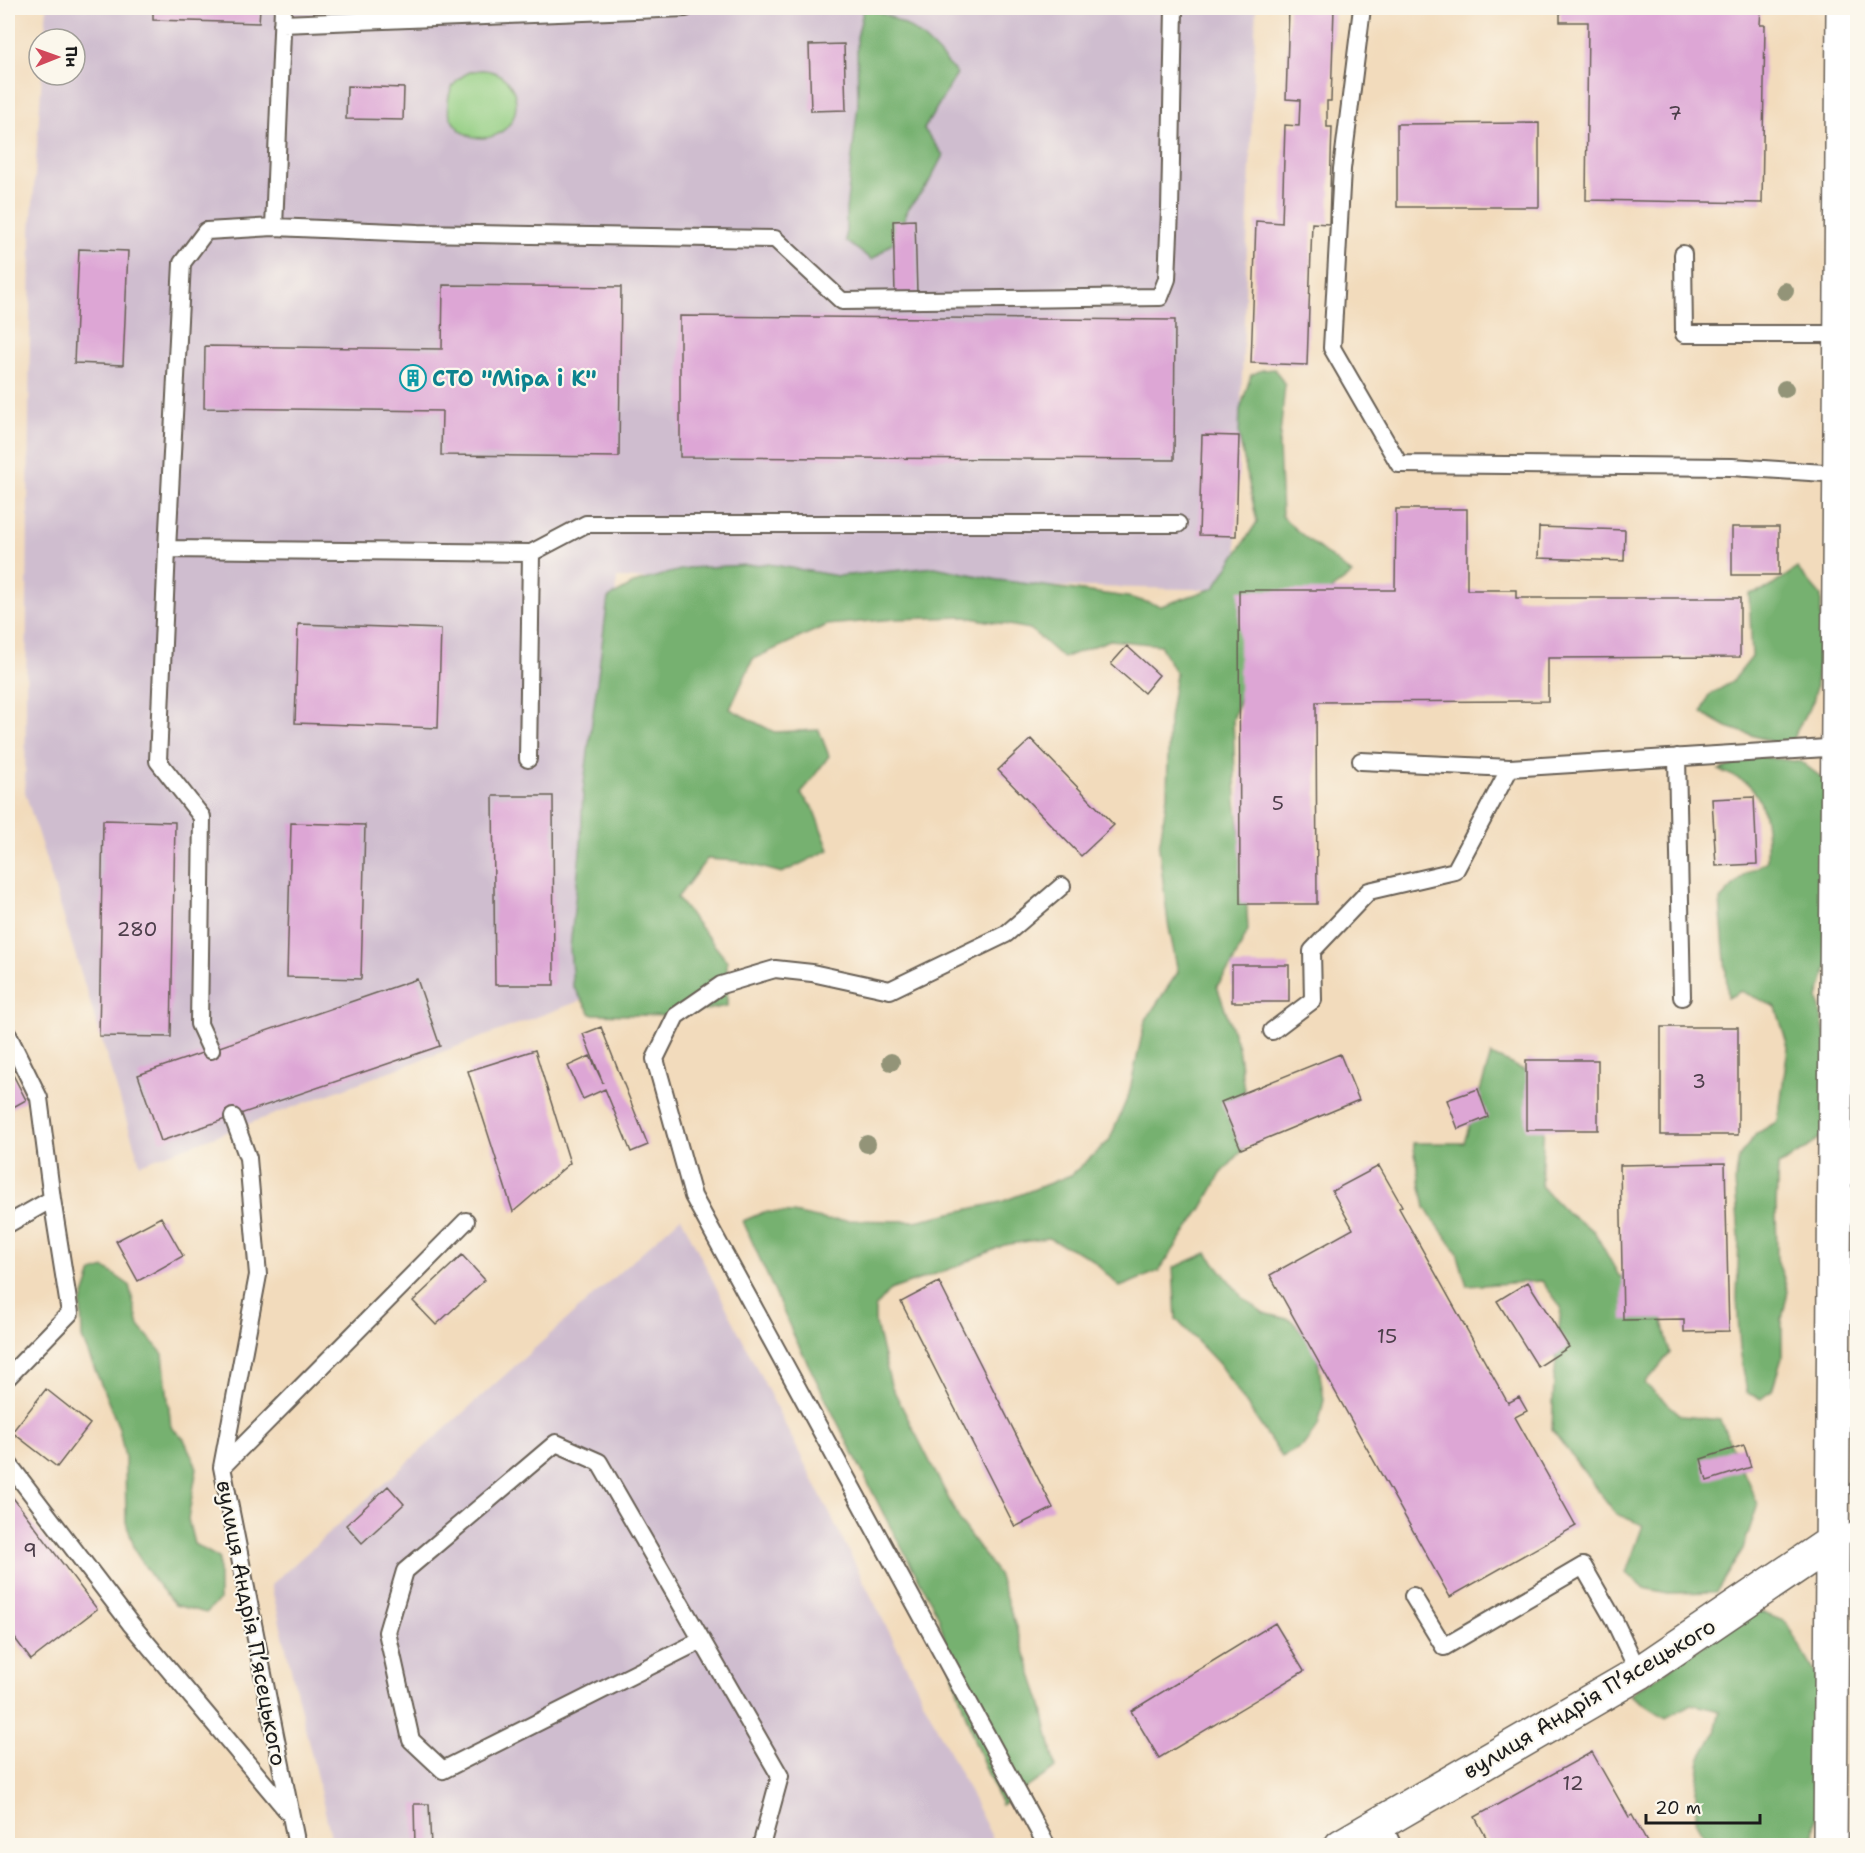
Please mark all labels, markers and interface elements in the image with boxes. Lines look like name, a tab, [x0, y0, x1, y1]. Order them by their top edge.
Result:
north arrow	[27, 27, 87, 87]
text: Пн	[61, 46, 82, 67]
house number: 7	[1668, 100, 1682, 126]
building icon: СТО "Міра і К"	[398, 363, 428, 393]
place label: СТО "Міра і К"	[432, 364, 597, 393]
house number: 5	[1272, 790, 1284, 816]
house number: 280	[117, 916, 157, 942]
house number: 3	[1692, 1068, 1706, 1094]
house number: 15	[1377, 1323, 1397, 1349]
street label: вулиця Андрія Пʼясецького	[210, 1478, 293, 1768]
house number: 9	[23, 1537, 37, 1563]
street label: вулиця Андрія Пʼясецького	[1457, 1611, 1721, 1786]
house number: 12	[1562, 1770, 1584, 1796]
scale bar	[1646, 1787, 1760, 1825]
text: 20 m	[1655, 1796, 1701, 1820]

